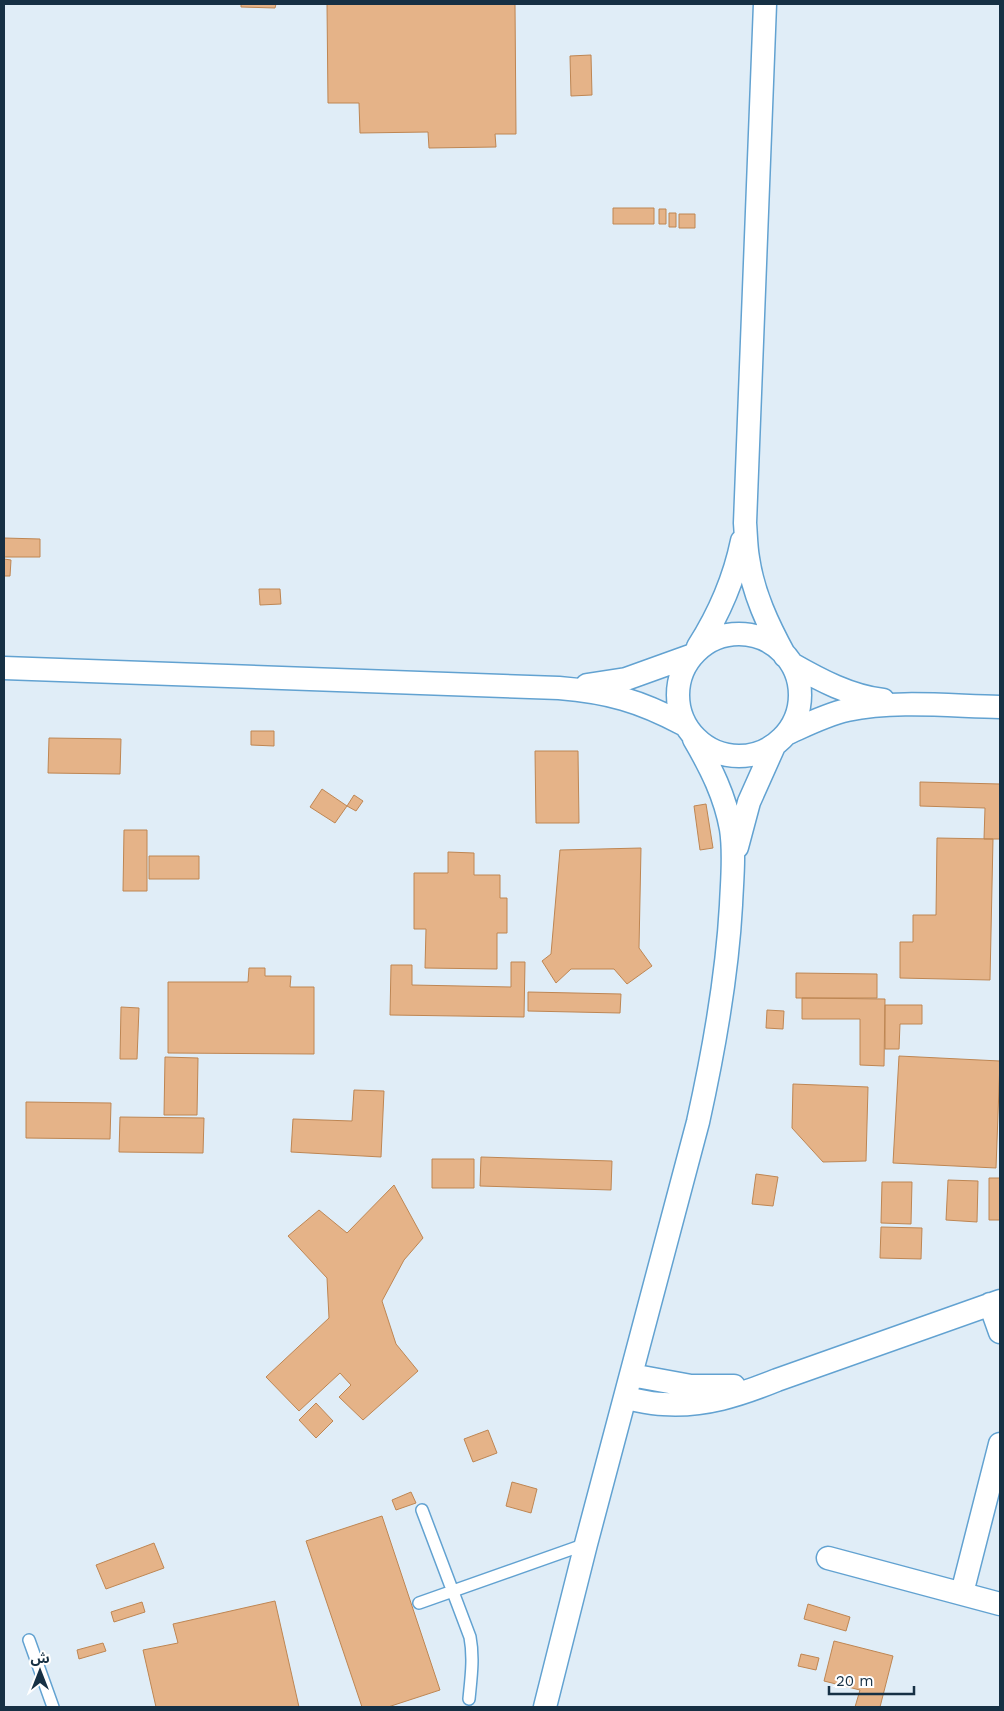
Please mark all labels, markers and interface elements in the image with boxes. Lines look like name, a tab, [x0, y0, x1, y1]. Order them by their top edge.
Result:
north arrow	[15, 1646, 65, 1696]
text: ش	[30, 1650, 50, 1666]
scale bar	[829, 1664, 914, 1696]
text: 20 m	[836, 1672, 874, 1690]

